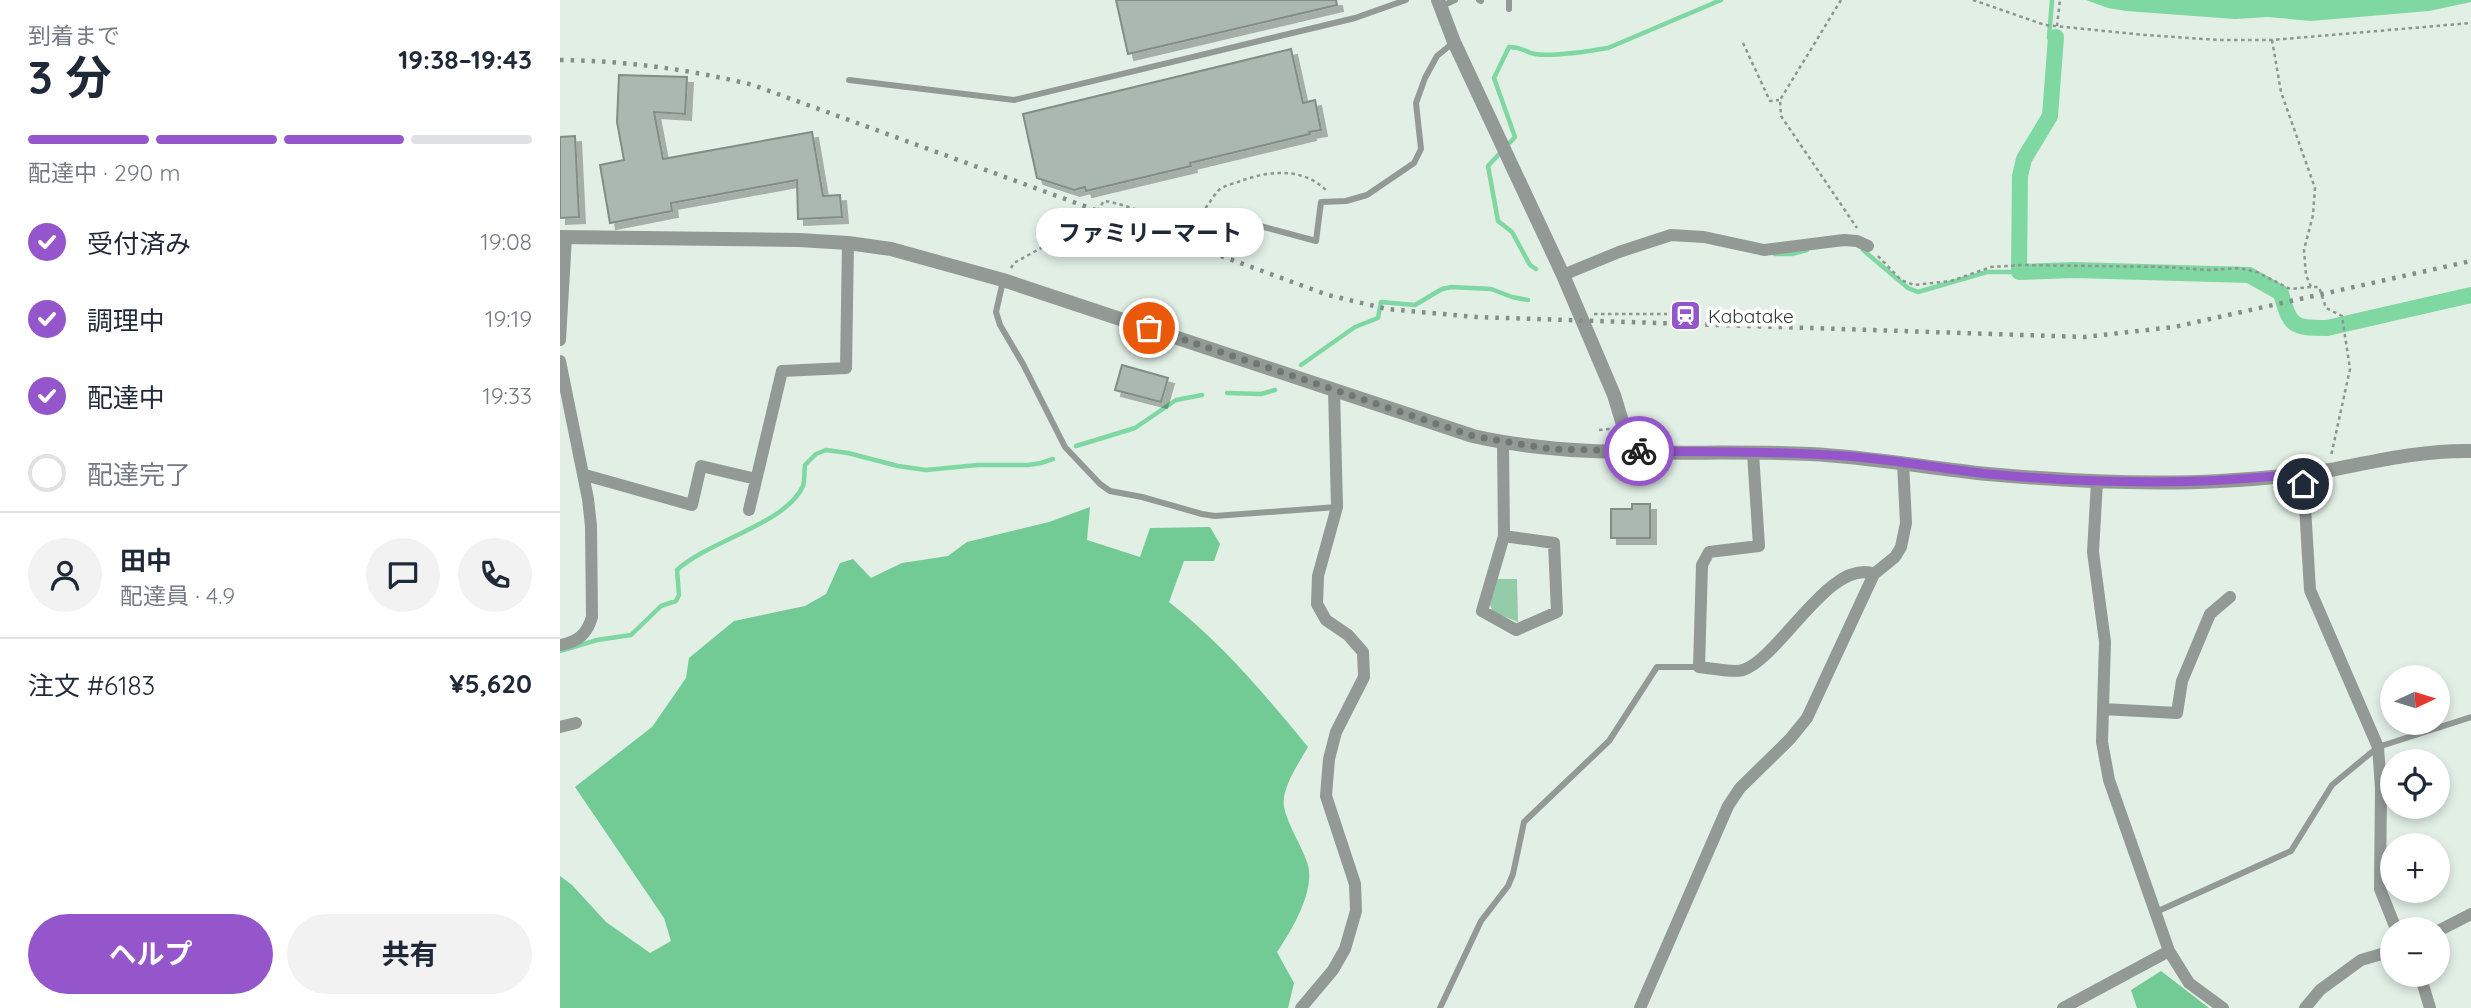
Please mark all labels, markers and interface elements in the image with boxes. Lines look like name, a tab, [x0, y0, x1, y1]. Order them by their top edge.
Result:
text: 到着まで	[28, 21, 120, 50]
text: 19:38–19:43	[398, 43, 532, 76]
text: 3 分	[28, 48, 112, 106]
text: 配達中 · 290 m	[28, 158, 181, 187]
callout: ファミリーマート	[1035, 209, 1263, 258]
text: ファミリーマート	[1058, 218, 1242, 247]
icon: check	[28, 223, 66, 261]
text: 受付済み	[87, 227, 191, 260]
text: 19:08	[480, 227, 532, 256]
pin	[1119, 298, 1179, 358]
station icon: Kabatake	[1668, 299, 1702, 333]
icon: check	[28, 300, 66, 338]
text: 調理中	[87, 304, 165, 337]
text: 19:19	[485, 304, 532, 333]
place label: Kabatake	[1708, 304, 1794, 328]
icon: bag	[1130, 309, 1168, 347]
icon: check	[28, 377, 66, 415]
text: 配達中	[87, 381, 165, 414]
text: 19:33	[482, 381, 532, 410]
courier	[1604, 416, 1674, 486]
icon: bike	[1620, 432, 1658, 470]
pin	[2273, 454, 2333, 514]
text: 配達完了	[87, 458, 191, 491]
icon: home	[2284, 465, 2322, 503]
button: person	[28, 538, 102, 612]
button: chat	[366, 538, 440, 612]
button: phone	[458, 538, 532, 612]
text: 田中	[120, 544, 172, 577]
text: 配達員 · 4.9	[120, 581, 235, 610]
north arrow	[2380, 665, 2450, 735]
map controls	[2380, 665, 2450, 987]
text: ¥5,620	[449, 667, 532, 700]
text: 注文 #6183	[28, 669, 155, 702]
button: locate	[2380, 749, 2450, 819]
button: +	[2380, 833, 2450, 903]
button: ヘルプ	[28, 914, 273, 994]
button: 共有	[287, 914, 532, 994]
button: −	[2380, 917, 2450, 987]

